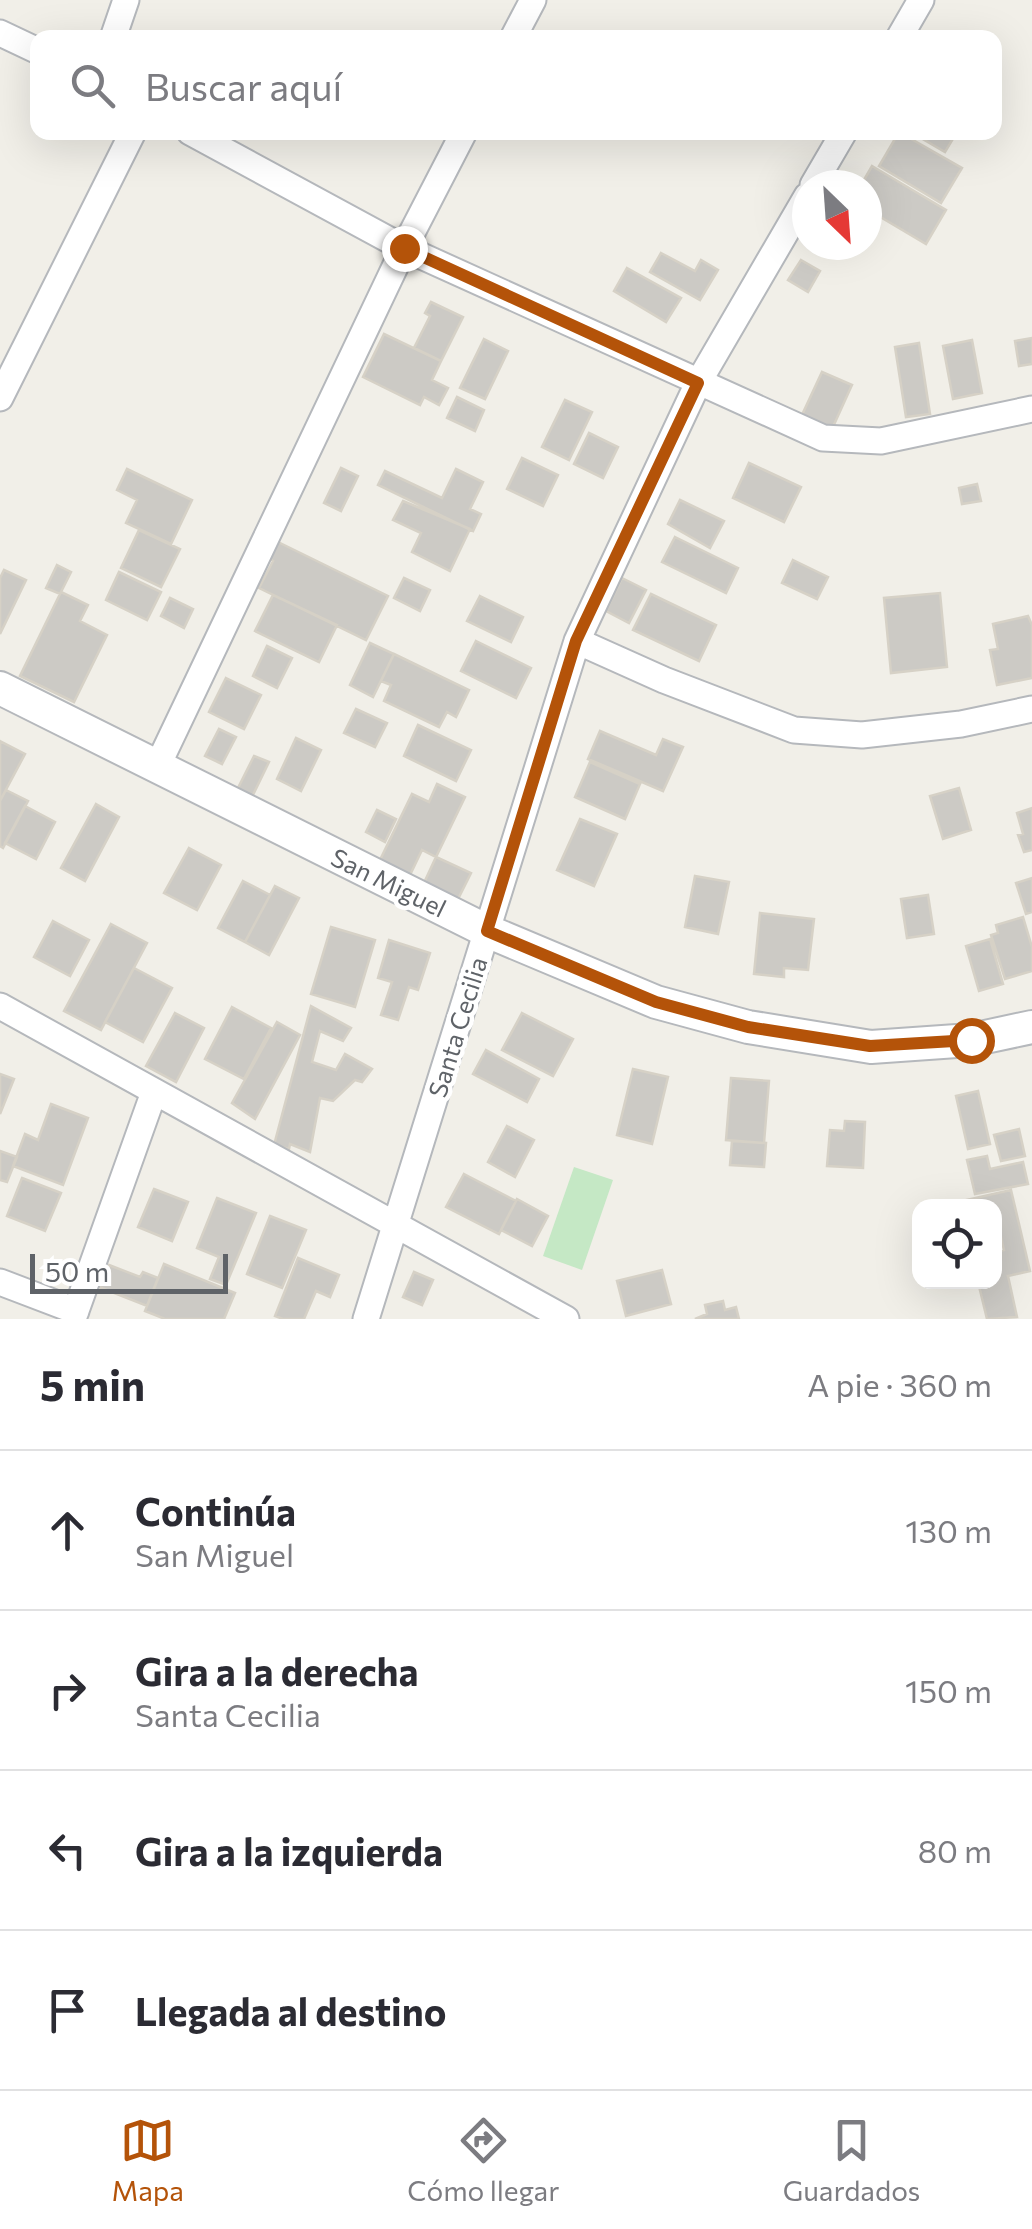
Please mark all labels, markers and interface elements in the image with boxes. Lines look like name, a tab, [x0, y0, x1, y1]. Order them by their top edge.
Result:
search box	[30, 30, 1002, 140]
icon: search	[65, 58, 120, 113]
text: Buscar aquí	[145, 62, 342, 109]
north arrow	[792, 170, 882, 260]
route end	[382, 226, 428, 272]
street label: San Miguel	[327, 841, 451, 923]
street label: Santa Cecilia	[421, 953, 493, 1101]
route start	[949, 1018, 995, 1064]
map controls	[912, 1199, 1002, 1289]
button: locate	[912, 1199, 1002, 1289]
scale bar	[30, 1249, 228, 1294]
text: 50 m	[45, 1254, 109, 1288]
text: 5 min	[40, 1358, 145, 1410]
text: A pie · 360 m	[807, 1364, 992, 1404]
text: Continúa	[135, 1487, 296, 1534]
icon: ahead	[40, 1503, 95, 1558]
text: 130 m	[905, 1510, 992, 1550]
text: San Miguel	[135, 1534, 294, 1574]
text: Gira a la derecha	[135, 1647, 419, 1694]
icon: right	[40, 1663, 95, 1718]
text: 150 m	[905, 1670, 992, 1710]
text: Santa Cecilia	[135, 1694, 321, 1734]
icon: left	[40, 1823, 95, 1878]
text: Gira a la izquierda	[135, 1827, 443, 1874]
text: 80 m	[918, 1830, 992, 1870]
icon: arrive	[40, 1983, 95, 2038]
text: Llegada al destino	[135, 1987, 446, 2034]
tab: Mapa	[112, 2113, 184, 2207]
tab: Cómo llegar	[407, 2113, 559, 2207]
tab: Guardados	[783, 2113, 920, 2207]

